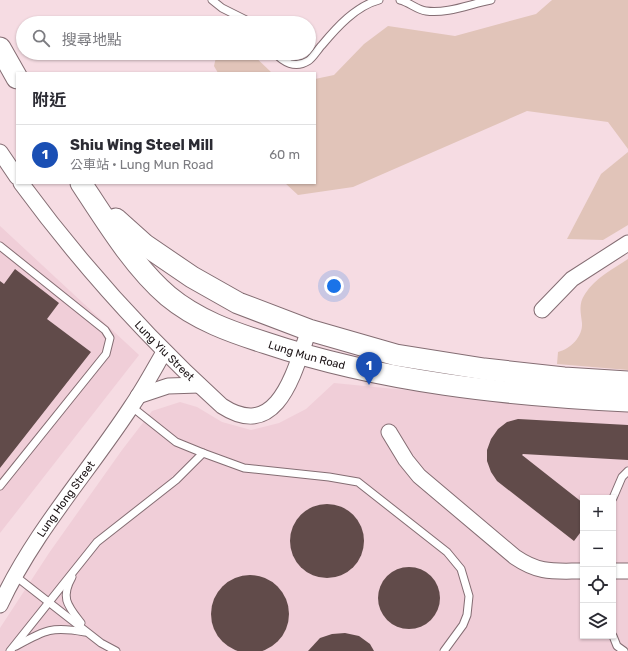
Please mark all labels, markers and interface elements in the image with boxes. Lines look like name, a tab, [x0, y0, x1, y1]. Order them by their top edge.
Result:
search box	[16, 16, 316, 60]
icon: search	[30, 27, 52, 49]
text: 搜尋地點	[62, 31, 122, 49]
text: 附近	[32, 90, 66, 110]
text: Shiu Wing Steel Mill	[70, 136, 213, 154]
text: 1	[42, 147, 48, 162]
text: 60 m	[269, 147, 300, 162]
text: 公車站 · Lung Mun Road	[70, 157, 213, 172]
your location	[324, 276, 344, 296]
street label: Lung Yiu Street	[132, 318, 197, 384]
street label: Lung Mun Road	[266, 338, 346, 372]
pin: 1	[356, 352, 382, 385]
street label: Lung Hong Street	[34, 458, 98, 540]
map controls	[580, 495, 616, 639]
button: +	[580, 495, 616, 531]
button: −	[580, 531, 616, 567]
button: locate	[580, 567, 616, 603]
button: layers	[580, 603, 616, 639]

